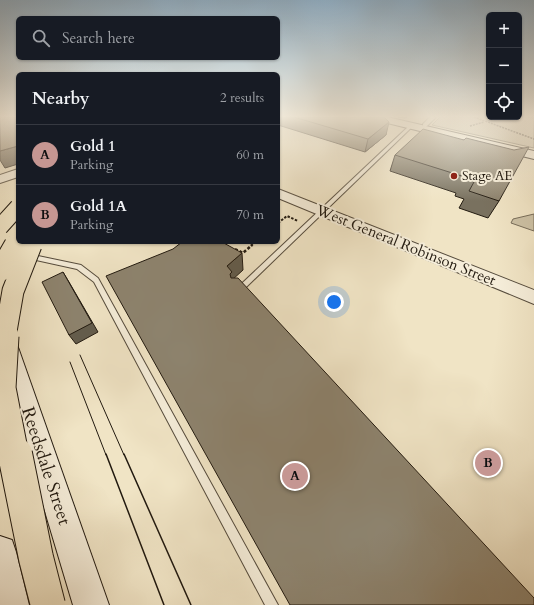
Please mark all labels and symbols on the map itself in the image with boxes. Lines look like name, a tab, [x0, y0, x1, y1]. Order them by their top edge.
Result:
place label: Stage AE	[462, 167, 512, 185]
marker: Stage AE	[449, 171, 459, 181]
street label: West General Robinson Street	[312, 199, 499, 290]
your location	[324, 292, 344, 312]
street label: Reedsdale Street	[15, 404, 77, 528]
pin: B	[475, 448, 501, 478]
pin: A	[282, 461, 308, 491]

